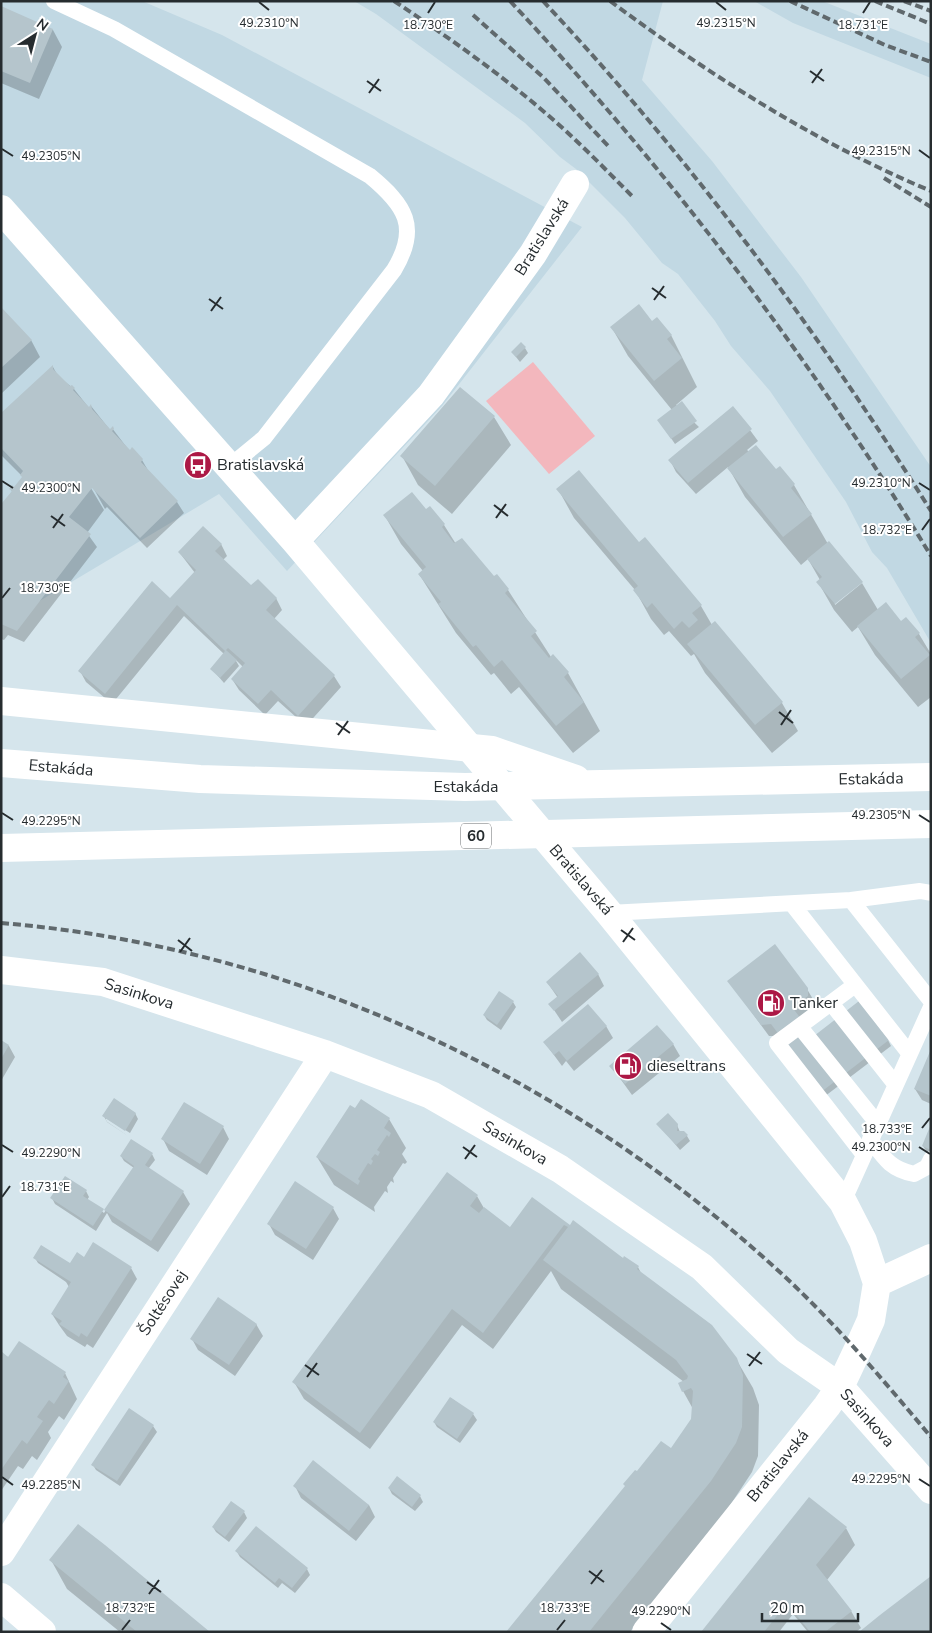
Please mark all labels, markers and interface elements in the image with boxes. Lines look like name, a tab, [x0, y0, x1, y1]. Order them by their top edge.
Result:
north arrow	[10, 10, 60, 60]
text: N	[33, 14, 52, 36]
text: 49.2310°N	[239, 15, 299, 31]
text: 49.2315°N	[696, 15, 756, 31]
text: 18.730°E	[403, 17, 453, 33]
text: 18.731°E	[838, 17, 888, 33]
text: 49.2315°N	[851, 143, 911, 159]
text: 49.2305°N	[21, 148, 81, 164]
street label: Bratislavská	[510, 194, 574, 280]
bus stop icon: Bratislavská	[183, 450, 213, 480]
place label: Bratislavská	[217, 454, 304, 476]
text: 49.2310°N	[851, 475, 911, 491]
text: 49.2300°N	[21, 480, 81, 496]
text: 18.732°E	[862, 522, 912, 538]
text: 18.730°E	[20, 580, 70, 596]
street label: Estakáda	[28, 754, 94, 782]
street label: Estakáda	[838, 767, 904, 791]
street label: Estakáda	[433, 776, 499, 798]
text: 49.2305°N	[851, 807, 911, 823]
text: 49.2295°N	[21, 813, 81, 829]
road number: 60	[461, 824, 491, 848]
street label: Bratislavská	[544, 840, 618, 920]
street label: Sasinkova	[101, 973, 177, 1015]
fuel station icon: Tanker	[756, 988, 786, 1018]
place label: Tanker	[790, 992, 838, 1014]
fuel station icon: dieseltrans	[613, 1051, 643, 1081]
place label: dieseltrans	[647, 1055, 726, 1077]
street label: Sasinkova	[478, 1115, 552, 1171]
text: 18.733°E	[862, 1121, 912, 1137]
text: 49.2300°N	[851, 1139, 911, 1155]
text: 49.2290°N	[21, 1145, 81, 1161]
text: 18.731°E	[20, 1179, 70, 1195]
street label: Šoltésovej	[134, 1266, 192, 1340]
street label: Sasinkova	[835, 1384, 899, 1452]
street label: Bratislavská	[742, 1425, 814, 1507]
text: 49.2295°N	[851, 1471, 911, 1487]
text: 49.2285°N	[21, 1477, 81, 1493]
scale bar	[762, 1590, 858, 1622]
text: 20 m	[770, 1598, 805, 1618]
text: 18.732°E	[105, 1600, 155, 1616]
text: 18.733°E	[540, 1600, 590, 1616]
text: 49.2290°N	[631, 1603, 691, 1619]

